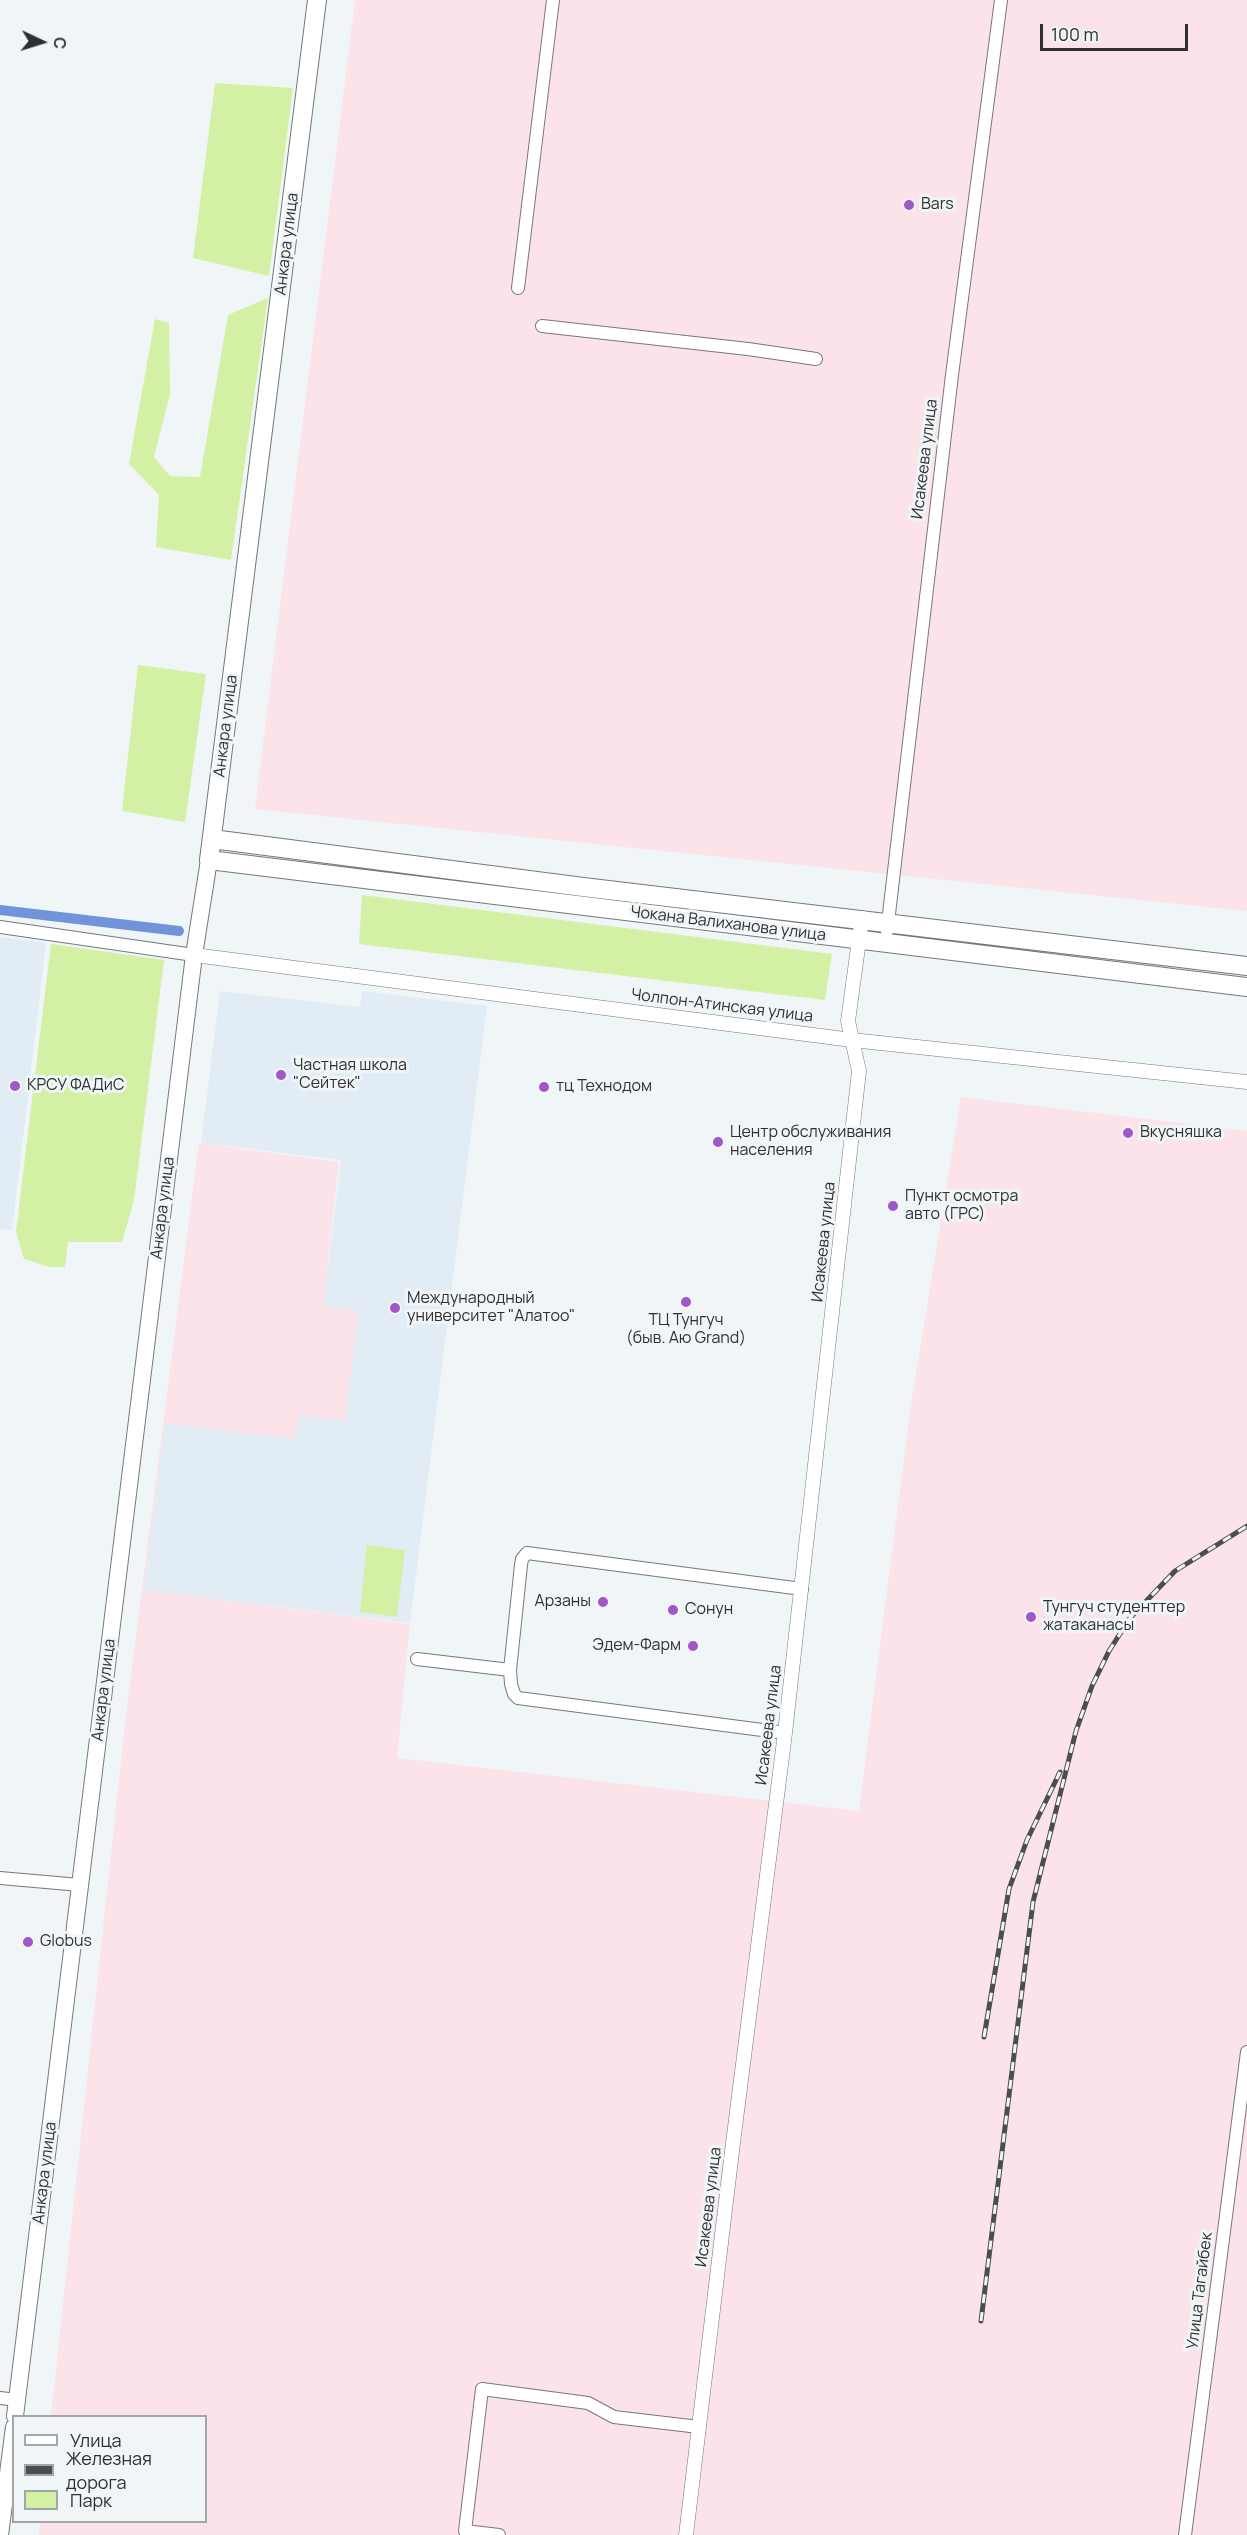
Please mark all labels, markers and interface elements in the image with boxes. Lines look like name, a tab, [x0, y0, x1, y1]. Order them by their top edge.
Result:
north arrow	[12, 12, 72, 72]
scale bar	[1043, 12, 1192, 50]
text: 100 m	[1051, 22, 1099, 46]
text: С	[49, 37, 71, 50]
street label: Анкара улица	[271, 192, 303, 296]
place label: Bars	[921, 195, 954, 215]
marker: Bars	[902, 198, 916, 212]
street label: Исакеева улица	[908, 398, 942, 520]
street label: Анкара улица	[210, 674, 242, 778]
street label: Чокана Валиханова улица	[629, 902, 827, 946]
street label: Чолпон-Атинская улица	[630, 985, 814, 1027]
place label: Частная школа "Сейтек"	[293, 1056, 407, 1094]
marker: Частная школа "Сейтек"	[274, 1068, 288, 1082]
place label: КРСУ ФАДиС	[27, 1076, 124, 1096]
place label: тц Технодом	[556, 1077, 652, 1097]
marker: КРСУ ФАДиС	[8, 1079, 22, 1093]
marker: тц Технодом	[537, 1080, 551, 1094]
place label: Центр обслуживания населения	[730, 1123, 891, 1161]
place label: Вкусняшка	[1140, 1123, 1222, 1143]
marker: Вкусняшка	[1121, 1126, 1135, 1140]
marker: Центр обслуживания населения	[711, 1135, 725, 1149]
street label: Анкара улица	[147, 1156, 179, 1260]
street label: Исакеева улица	[808, 1181, 840, 1303]
place label: Пункт осмотра авто (ГРС)	[905, 1187, 1018, 1225]
marker: Пункт осмотра авто (ГРС)	[886, 1199, 900, 1213]
place label: Международный университет "Алатоо"	[407, 1289, 575, 1327]
marker: ТЦ Тунгуч (быв. Аю Grand)	[679, 1295, 693, 1309]
marker: Международный университет "Алатоо"	[388, 1301, 402, 1315]
place label: ТЦ Тунгуч (быв. Аю Grand)	[626, 1311, 746, 1349]
place label: Арзаны	[535, 1592, 591, 1612]
marker: Арзаны	[596, 1595, 610, 1609]
place label: Тунгуч студенттер жатаканасы	[1043, 1598, 1185, 1636]
place label: Сонун	[685, 1600, 733, 1620]
marker: Сонун	[666, 1603, 680, 1617]
marker: Тунгуч студенттер жатаканасы	[1024, 1610, 1038, 1624]
place label: Эдем-Фарм	[592, 1636, 681, 1656]
street label: Анкара улица	[88, 1638, 120, 1742]
marker: Эдем-Фарм	[686, 1639, 700, 1653]
street label: Исакеева улица	[752, 1664, 786, 1786]
place label: Globus	[40, 1932, 92, 1952]
marker: Globus	[21, 1935, 35, 1949]
street label: Анкара улица	[29, 2121, 61, 2225]
street label: Исакеева улица	[692, 2146, 726, 2268]
street label: Улица Тагайбек	[1183, 2231, 1217, 2351]
legend	[12, 2415, 207, 2523]
text: Улица	[70, 2428, 122, 2452]
text: Железная дорога	[66, 2446, 152, 2494]
text: Парк	[70, 2488, 112, 2512]

